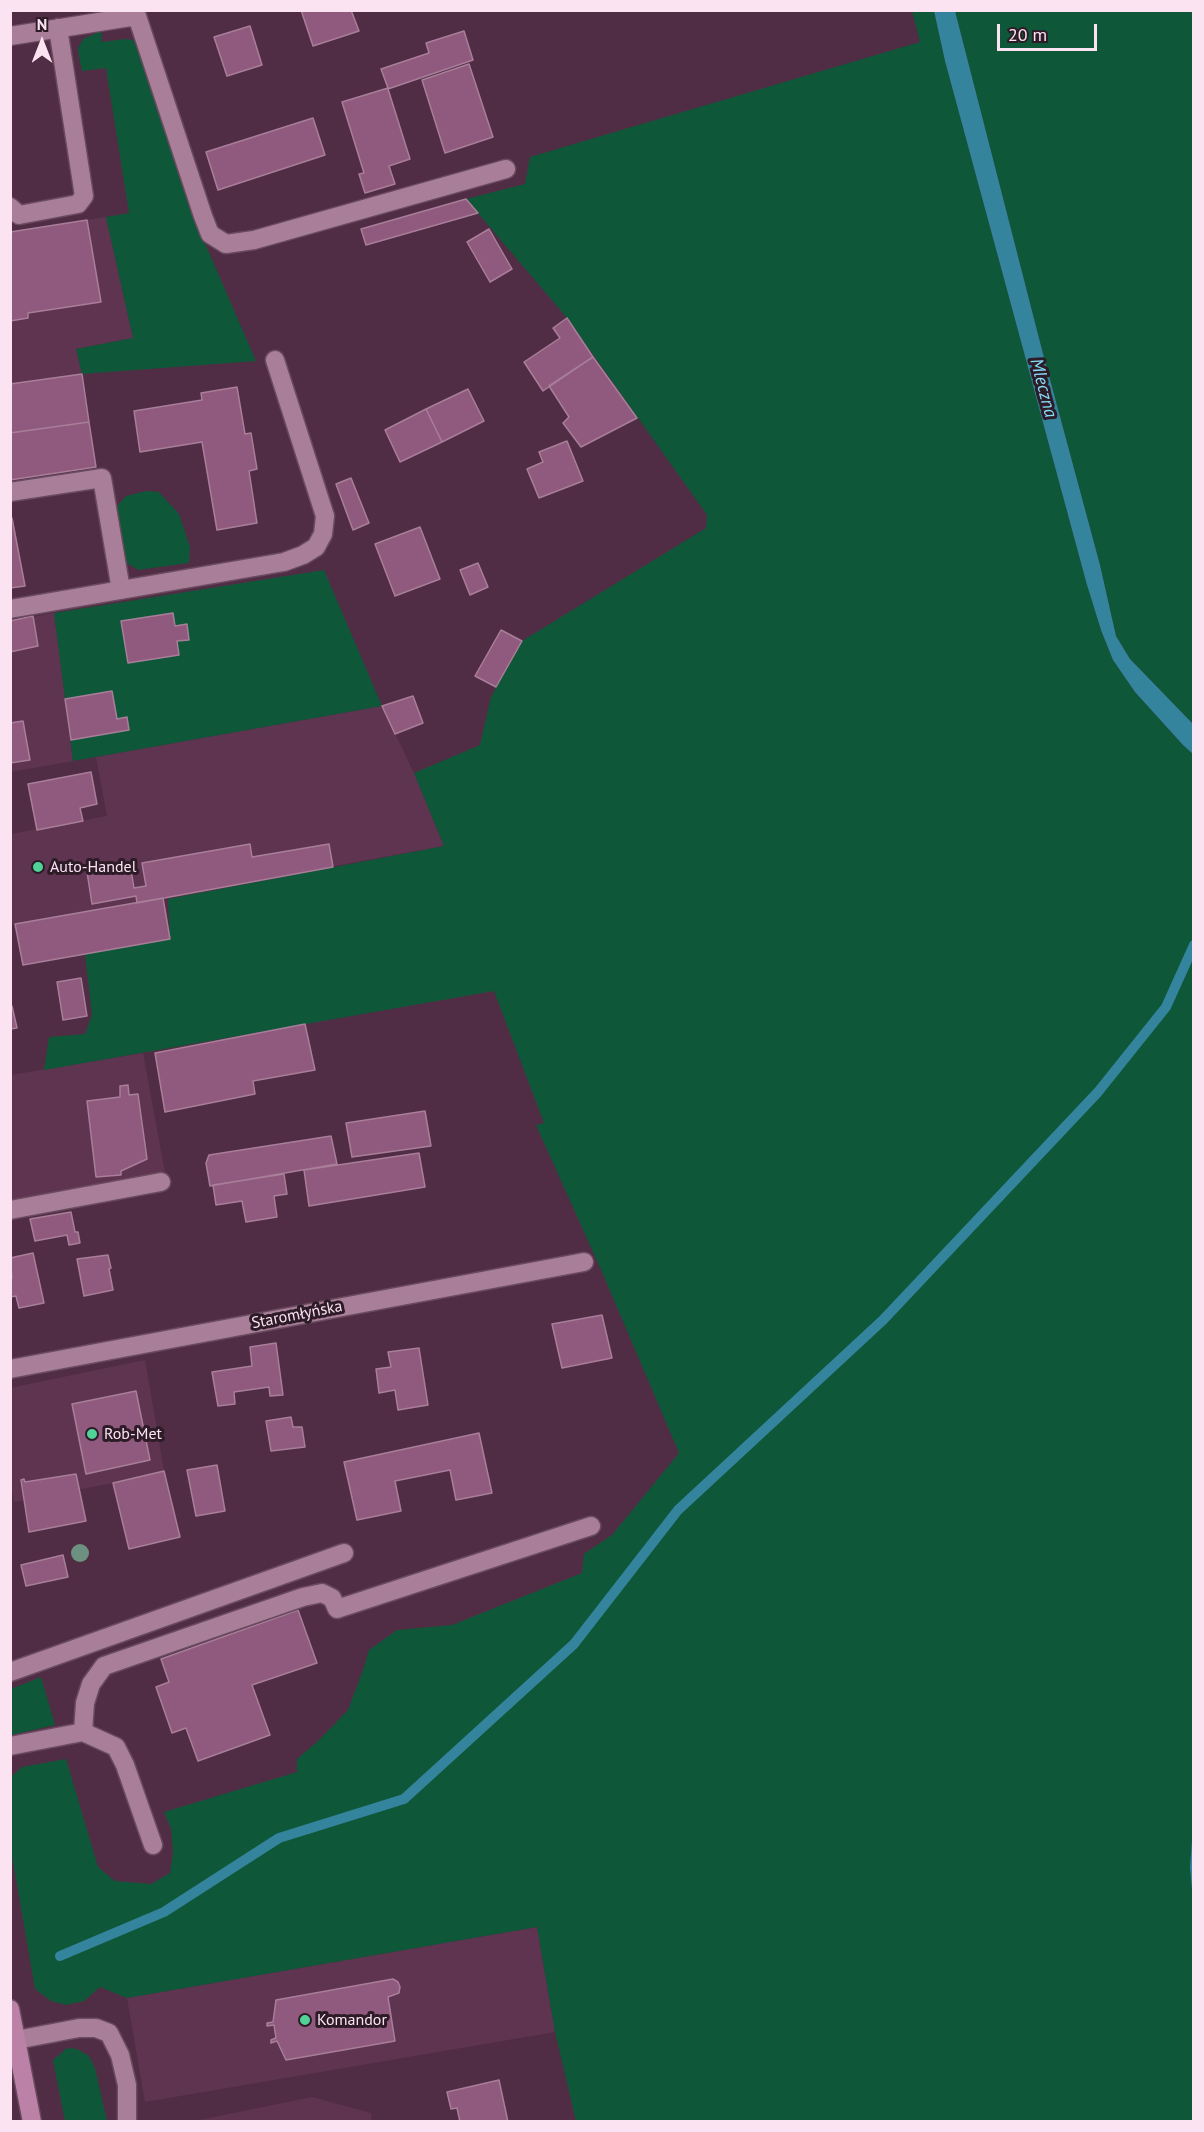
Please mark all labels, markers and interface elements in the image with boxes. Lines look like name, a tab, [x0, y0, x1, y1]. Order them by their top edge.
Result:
north arrow	[12, 12, 72, 72]
scale bar	[1000, 12, 1100, 50]
text: N	[37, 14, 47, 34]
text: 20 m	[1008, 23, 1047, 46]
water label: Mleczna	[1025, 356, 1061, 420]
place label: Auto-Handel	[50, 857, 136, 877]
marker: Auto-Handel	[31, 860, 45, 874]
street label: Staromłyńska	[250, 1297, 344, 1333]
place label: Rob-Met	[104, 1424, 162, 1444]
marker: Rob-Met	[85, 1427, 99, 1441]
place label: Komandor	[317, 2010, 387, 2030]
marker: Komandor	[298, 2013, 312, 2027]

